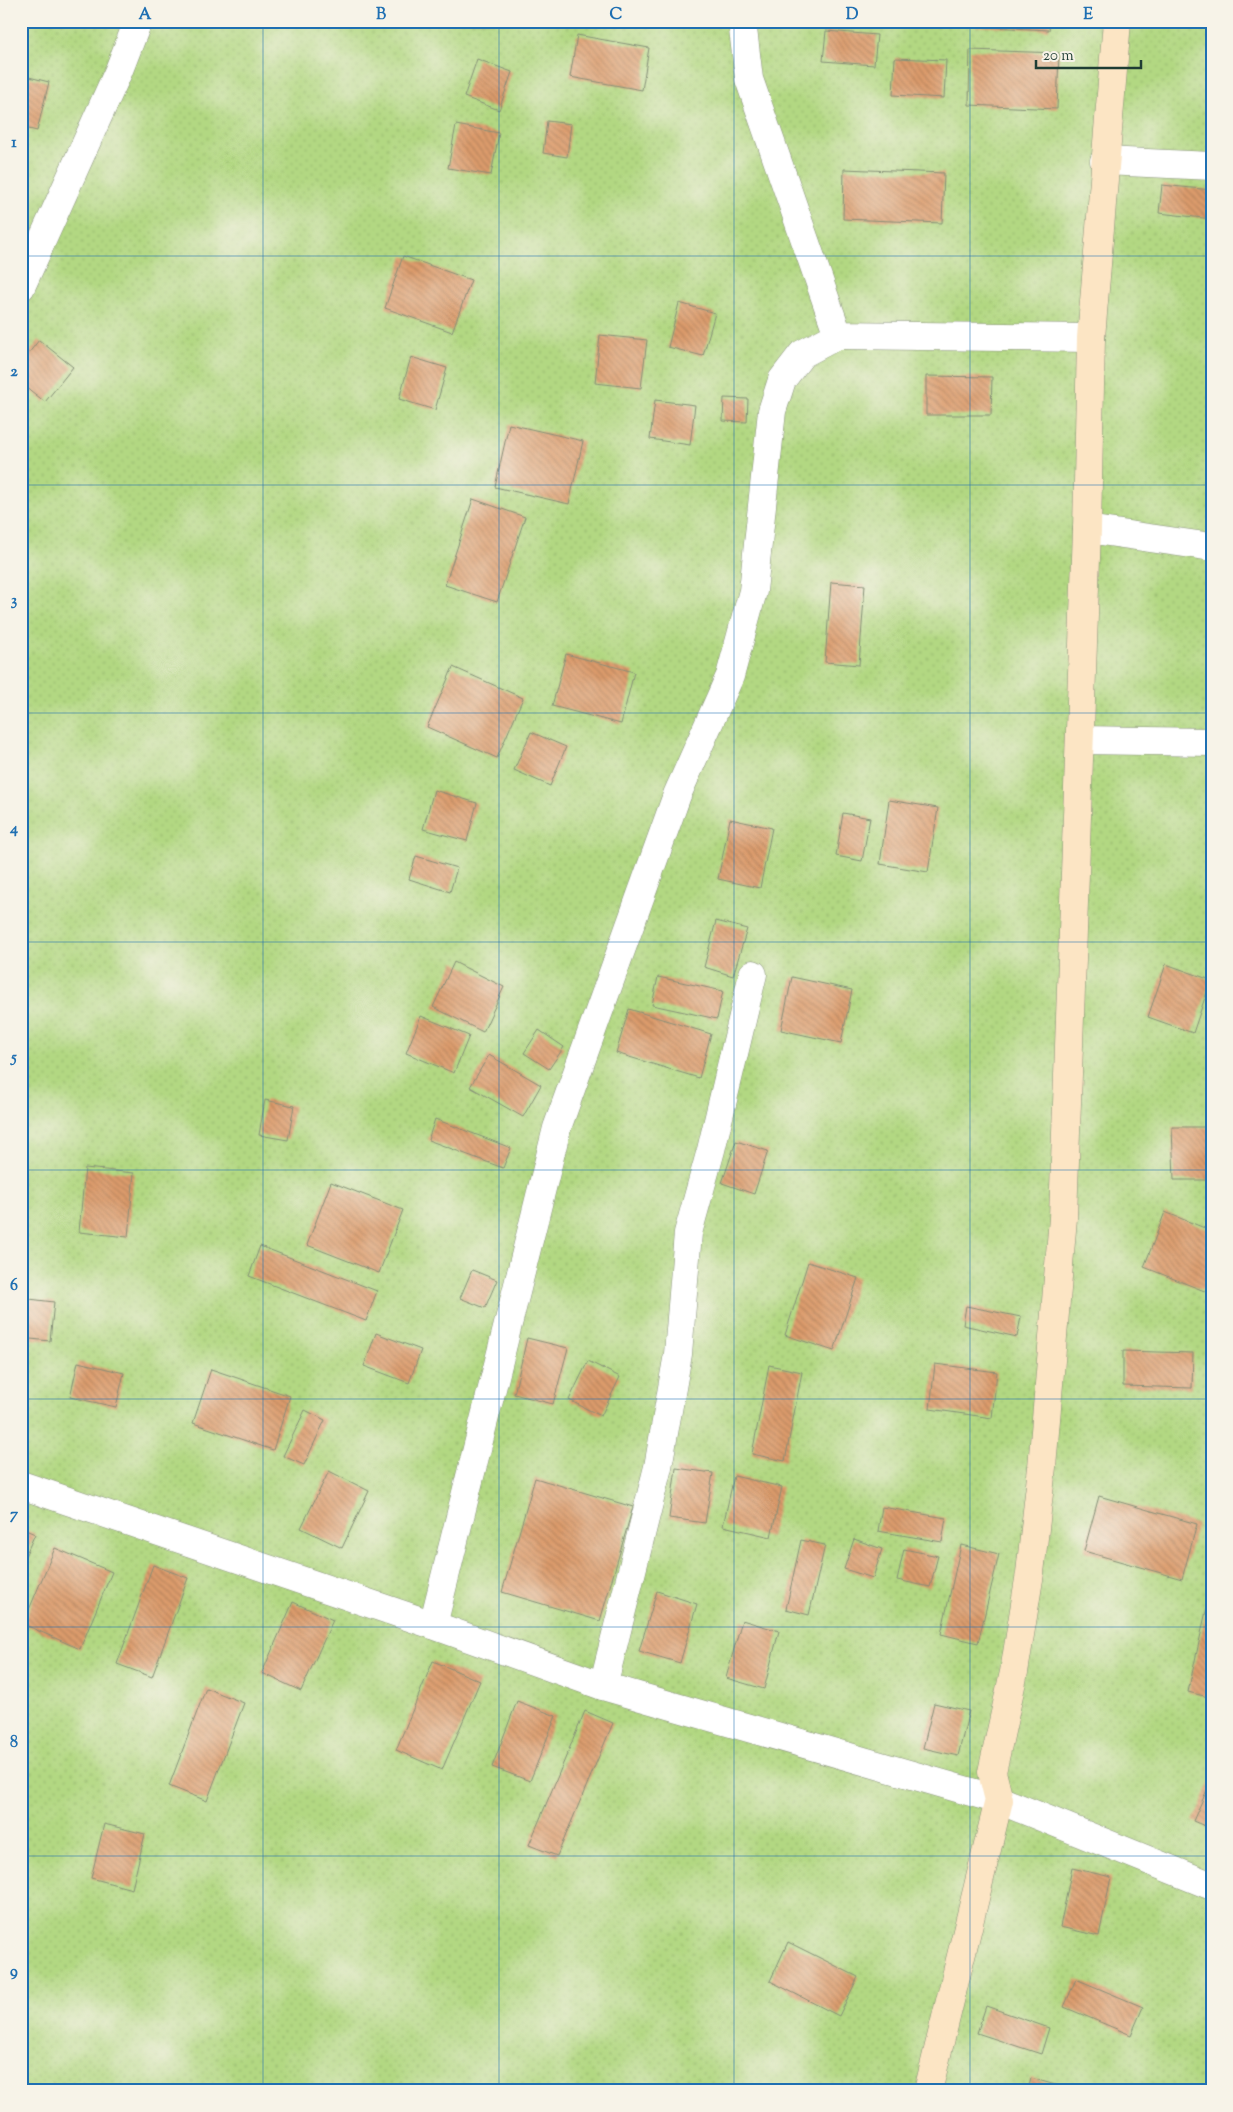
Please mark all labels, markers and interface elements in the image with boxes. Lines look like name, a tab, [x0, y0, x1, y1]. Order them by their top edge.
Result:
text: A	[139, 4, 152, 27]
text: B	[376, 4, 386, 27]
text: C	[610, 4, 623, 27]
text: D	[846, 4, 859, 27]
text: E	[1083, 4, 1093, 27]
scale bar	[1036, 38, 1140, 70]
text: 20 m	[1043, 46, 1074, 67]
text: 1	[11, 132, 17, 155]
text: 2	[10, 361, 18, 384]
text: 3	[11, 590, 18, 613]
text: 4	[9, 818, 18, 841]
text: 5	[9, 1047, 17, 1070]
text: 6	[10, 1275, 18, 1298]
text: 7	[10, 1504, 19, 1527]
text: 8	[10, 1732, 18, 1755]
text: 9	[10, 1961, 18, 1984]

